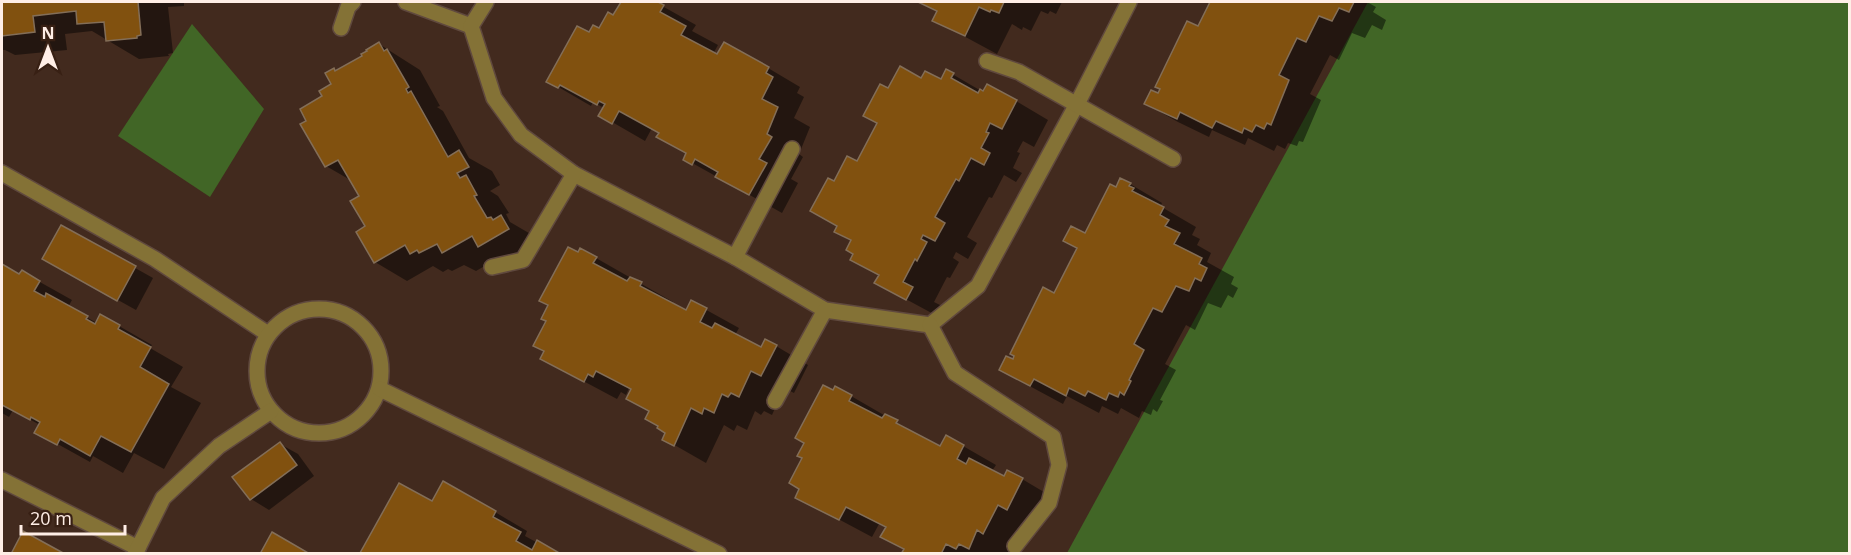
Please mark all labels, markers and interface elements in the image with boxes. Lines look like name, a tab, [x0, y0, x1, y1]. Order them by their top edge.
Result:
north arrow	[18, 18, 78, 78]
text: N	[41, 22, 55, 44]
scale bar	[21, 498, 124, 536]
text: 20 m	[30, 506, 72, 530]

